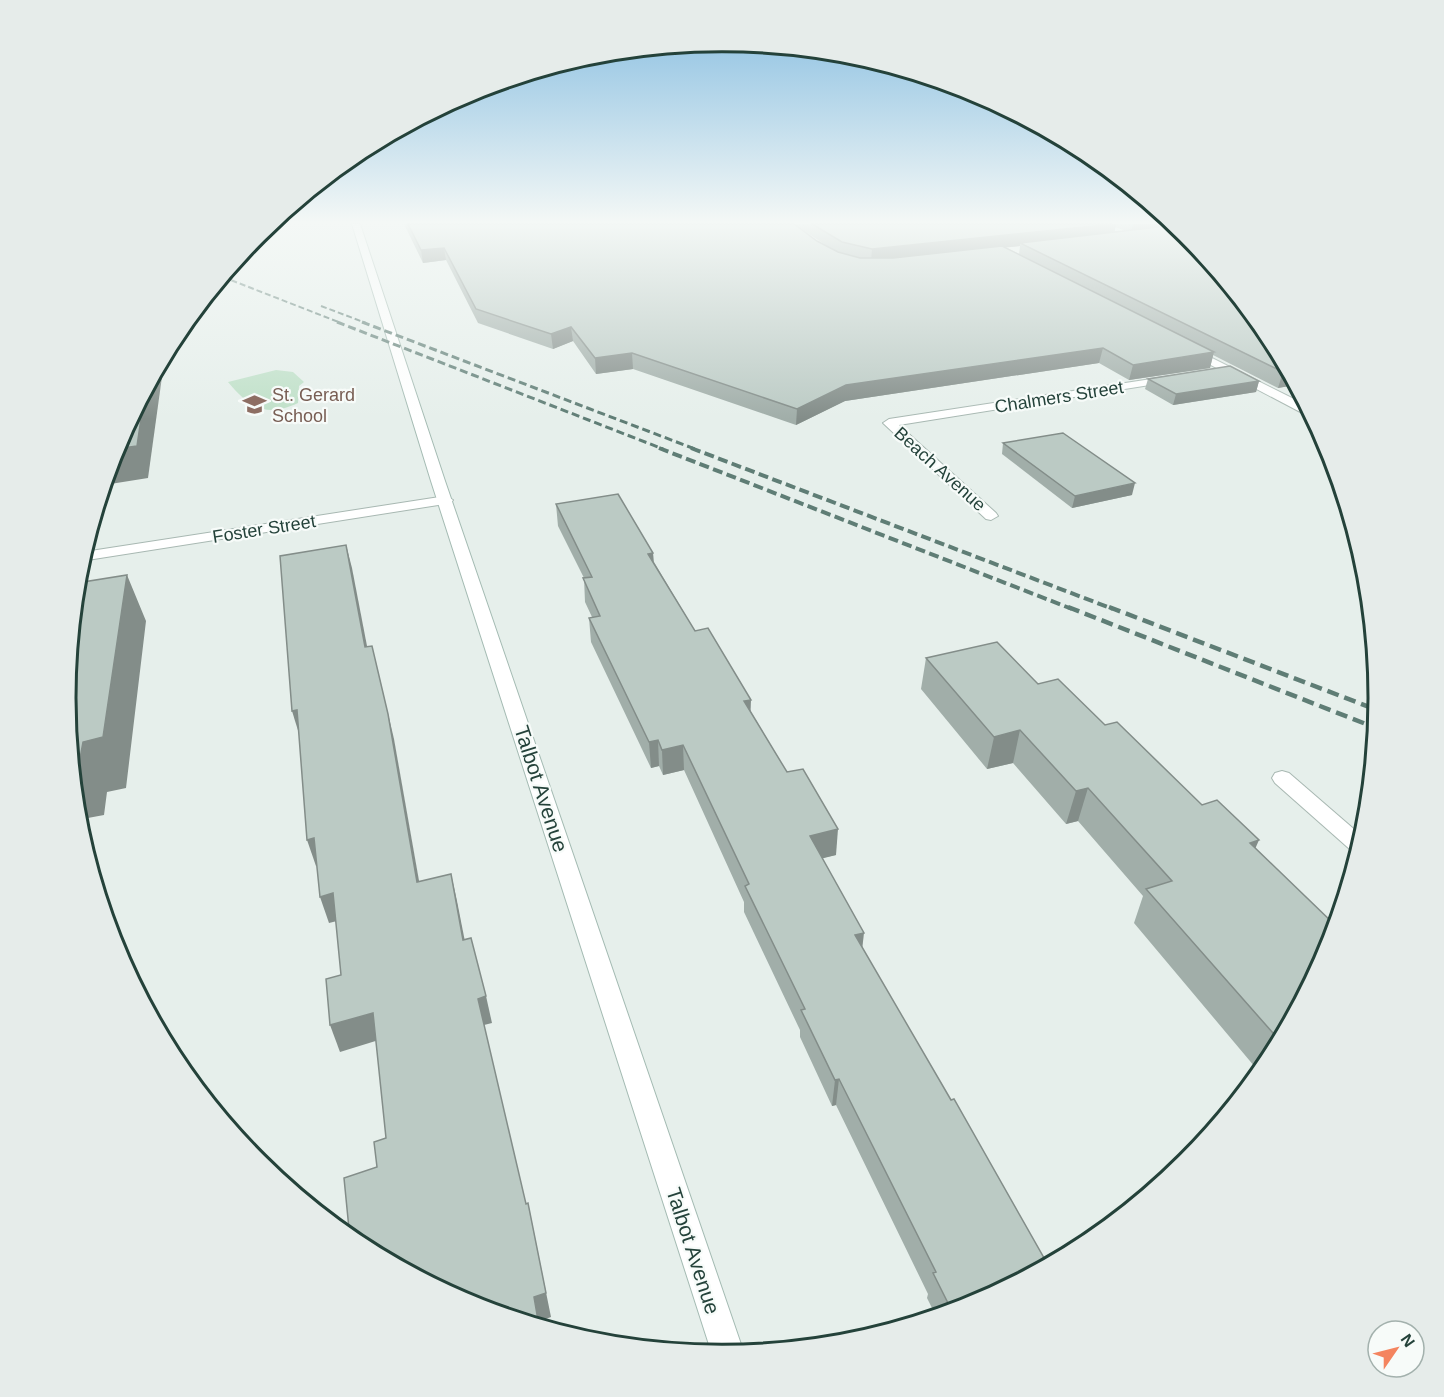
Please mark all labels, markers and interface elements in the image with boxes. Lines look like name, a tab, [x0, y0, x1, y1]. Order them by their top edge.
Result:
street label: Chalmers Street	[993, 377, 1125, 417]
place label: St. Gerard School	[272, 385, 355, 426]
school or university icon: St. Gerard School	[241, 392, 267, 418]
street label: Beach Avenue	[890, 423, 990, 515]
street label: Foster Street	[211, 511, 317, 547]
street label: Talbot Avenue	[510, 723, 573, 855]
street label: Talbot Avenue	[662, 1185, 725, 1317]
north arrow	[1366, 1319, 1426, 1379]
text: N	[1398, 1331, 1418, 1350]

